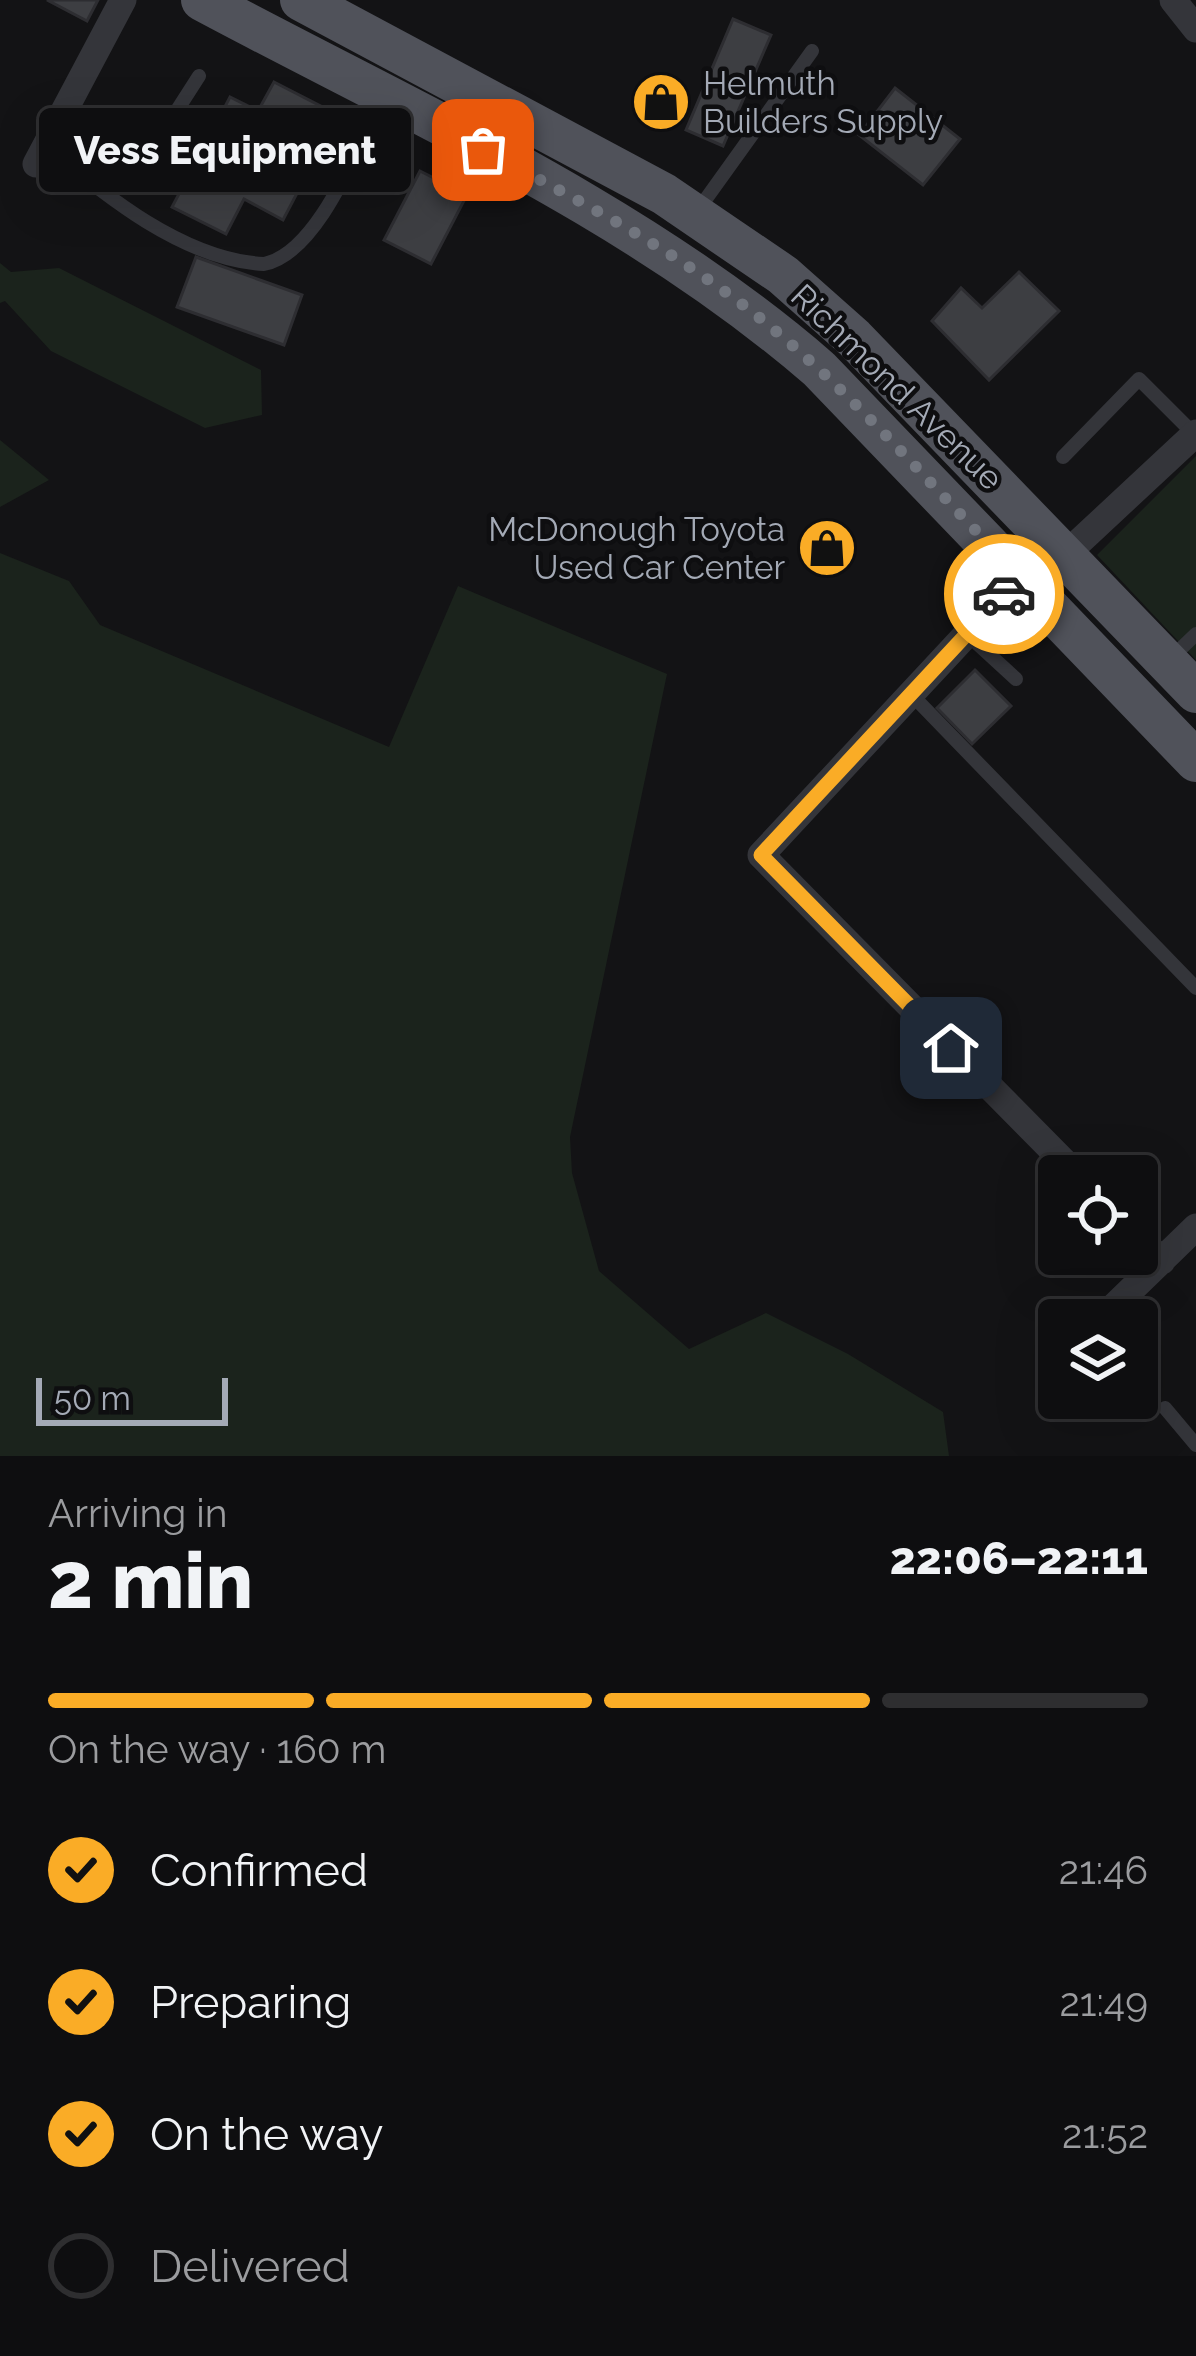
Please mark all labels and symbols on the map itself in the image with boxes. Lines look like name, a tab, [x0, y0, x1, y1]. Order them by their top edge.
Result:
place label: Helmuth Builders Supply	[703, 64, 943, 141]
shop icon: Helmuth Builders Supply	[630, 71, 692, 133]
pin	[432, 99, 534, 201]
callout: Vess Equipment	[39, 108, 411, 192]
street label: Richmond Avenue	[783, 276, 1011, 498]
place label: McDonough Toyota Used Car Center	[488, 510, 785, 587]
shop icon: McDonough Toyota Used Car Center	[796, 517, 858, 579]
courier	[944, 534, 1064, 654]
pin	[900, 997, 1002, 1099]
scale bar	[36, 1372, 228, 1425]

